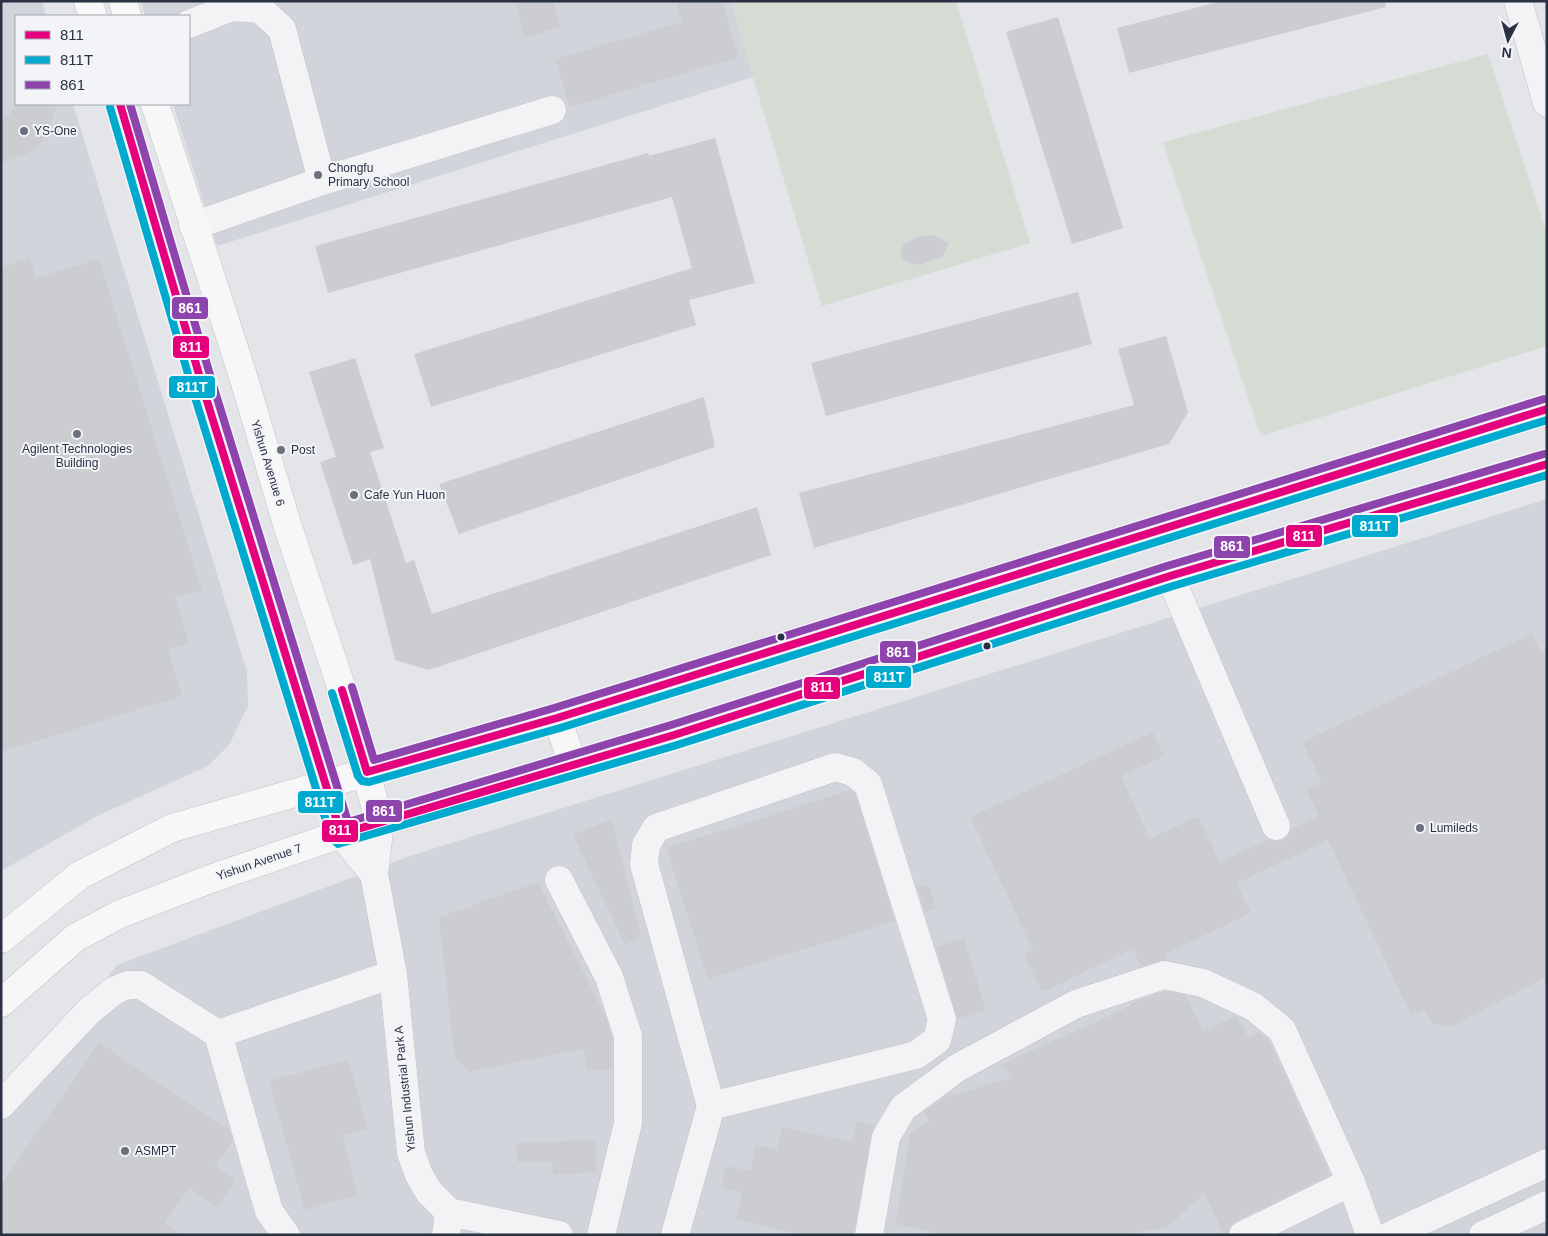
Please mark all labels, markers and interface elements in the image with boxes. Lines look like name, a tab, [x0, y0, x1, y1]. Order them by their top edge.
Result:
legend	[15, 15, 190, 105]
north arrow	[1483, 15, 1533, 65]
text: 811	[60, 26, 84, 43]
text: N	[1501, 44, 1513, 61]
text: 811T	[60, 51, 93, 68]
text: 861	[60, 76, 85, 93]
place label: YS-One	[34, 124, 77, 138]
marker: YS-One	[18, 125, 30, 137]
place label: Chongfu Primary School	[328, 161, 409, 189]
marker: Chongfu Primary School	[312, 169, 324, 181]
line badge: 861	[171, 296, 209, 320]
text: 861	[178, 300, 202, 316]
line badge: 811	[172, 335, 210, 359]
text: 811	[180, 339, 203, 355]
line badge: 811T	[168, 375, 216, 399]
text: 811T	[176, 379, 208, 395]
street label: Yishun Avenue 6	[248, 418, 288, 508]
marker: Agilent Technologies Building	[71, 428, 83, 440]
place label: Agilent Technologies Building	[22, 442, 132, 470]
place label: Post	[291, 443, 316, 457]
marker: Post	[275, 444, 287, 456]
place label: Cafe Yun Huon	[364, 488, 445, 502]
marker: Cafe Yun Huon	[348, 489, 360, 501]
line badge: 811T	[1351, 514, 1399, 538]
text: 811T	[1359, 518, 1391, 534]
line badge: 811	[1285, 524, 1323, 548]
text: 811	[1293, 528, 1316, 544]
line badge: 861	[1213, 535, 1251, 559]
text: 861	[1220, 538, 1244, 554]
unlabelled marker	[776, 632, 786, 642]
line badge: 861	[879, 640, 917, 664]
unlabelled marker	[982, 641, 992, 651]
text: 861	[886, 644, 910, 660]
line badge: 811T	[865, 665, 912, 689]
text: 811T	[873, 669, 905, 685]
line badge: 811	[803, 676, 841, 700]
text: 811	[811, 679, 834, 695]
line badge: 811T	[297, 790, 344, 814]
text: 811T	[304, 794, 336, 810]
line badge: 861	[365, 799, 403, 823]
text: 861	[372, 803, 396, 819]
line badge: 811	[321, 819, 359, 843]
place label: Lumileds	[1430, 821, 1478, 835]
text: 811	[329, 822, 352, 838]
marker: Lumileds	[1414, 822, 1426, 834]
street label: Yishun Avenue 7	[214, 841, 304, 883]
street label: Yishun Industrial Park A	[391, 1025, 419, 1153]
place label: ASMPT	[135, 1144, 177, 1158]
marker: ASMPT	[119, 1145, 131, 1157]

